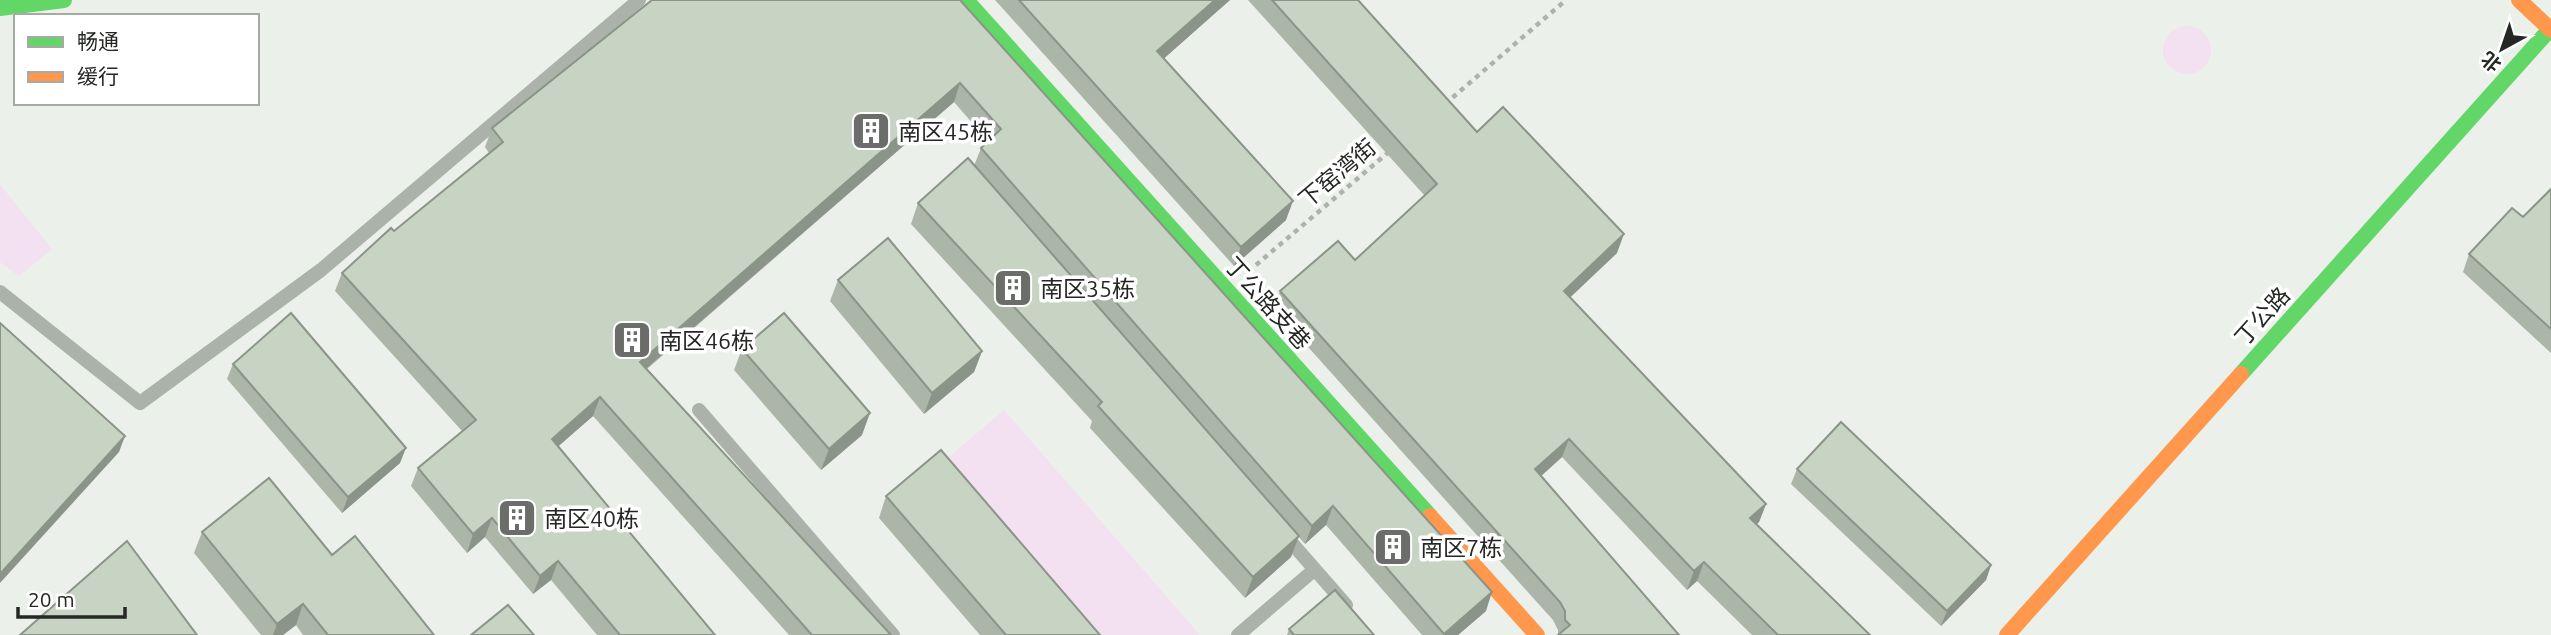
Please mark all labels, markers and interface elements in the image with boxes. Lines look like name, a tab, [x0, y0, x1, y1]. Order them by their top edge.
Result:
legend	[14, 14, 259, 105]
north arrow	[2467, 14, 2537, 84]
text: 畅通	[77, 29, 119, 53]
text: 北	[2477, 47, 2505, 77]
text: 缓行	[77, 64, 119, 88]
building icon: 南区45栋	[850, 110, 892, 152]
place label: 南区45栋	[898, 119, 993, 144]
street label: 下窑湾街	[1294, 134, 1380, 212]
street label: 丁公路支巷	[1220, 252, 1316, 354]
building icon: 南区35栋	[992, 267, 1034, 309]
place label: 南区35栋	[1040, 276, 1135, 301]
street label: 丁公路	[2230, 282, 2294, 350]
building icon: 南区46栋	[611, 319, 653, 361]
place label: 南区46栋	[659, 328, 754, 353]
building icon: 南区40栋	[496, 497, 538, 539]
place label: 南区40栋	[544, 506, 639, 531]
building icon: 南区7栋	[1372, 526, 1414, 568]
place label: 南区7栋	[1420, 535, 1502, 560]
scale bar	[18, 576, 124, 620]
text: 20 m	[28, 587, 75, 611]

